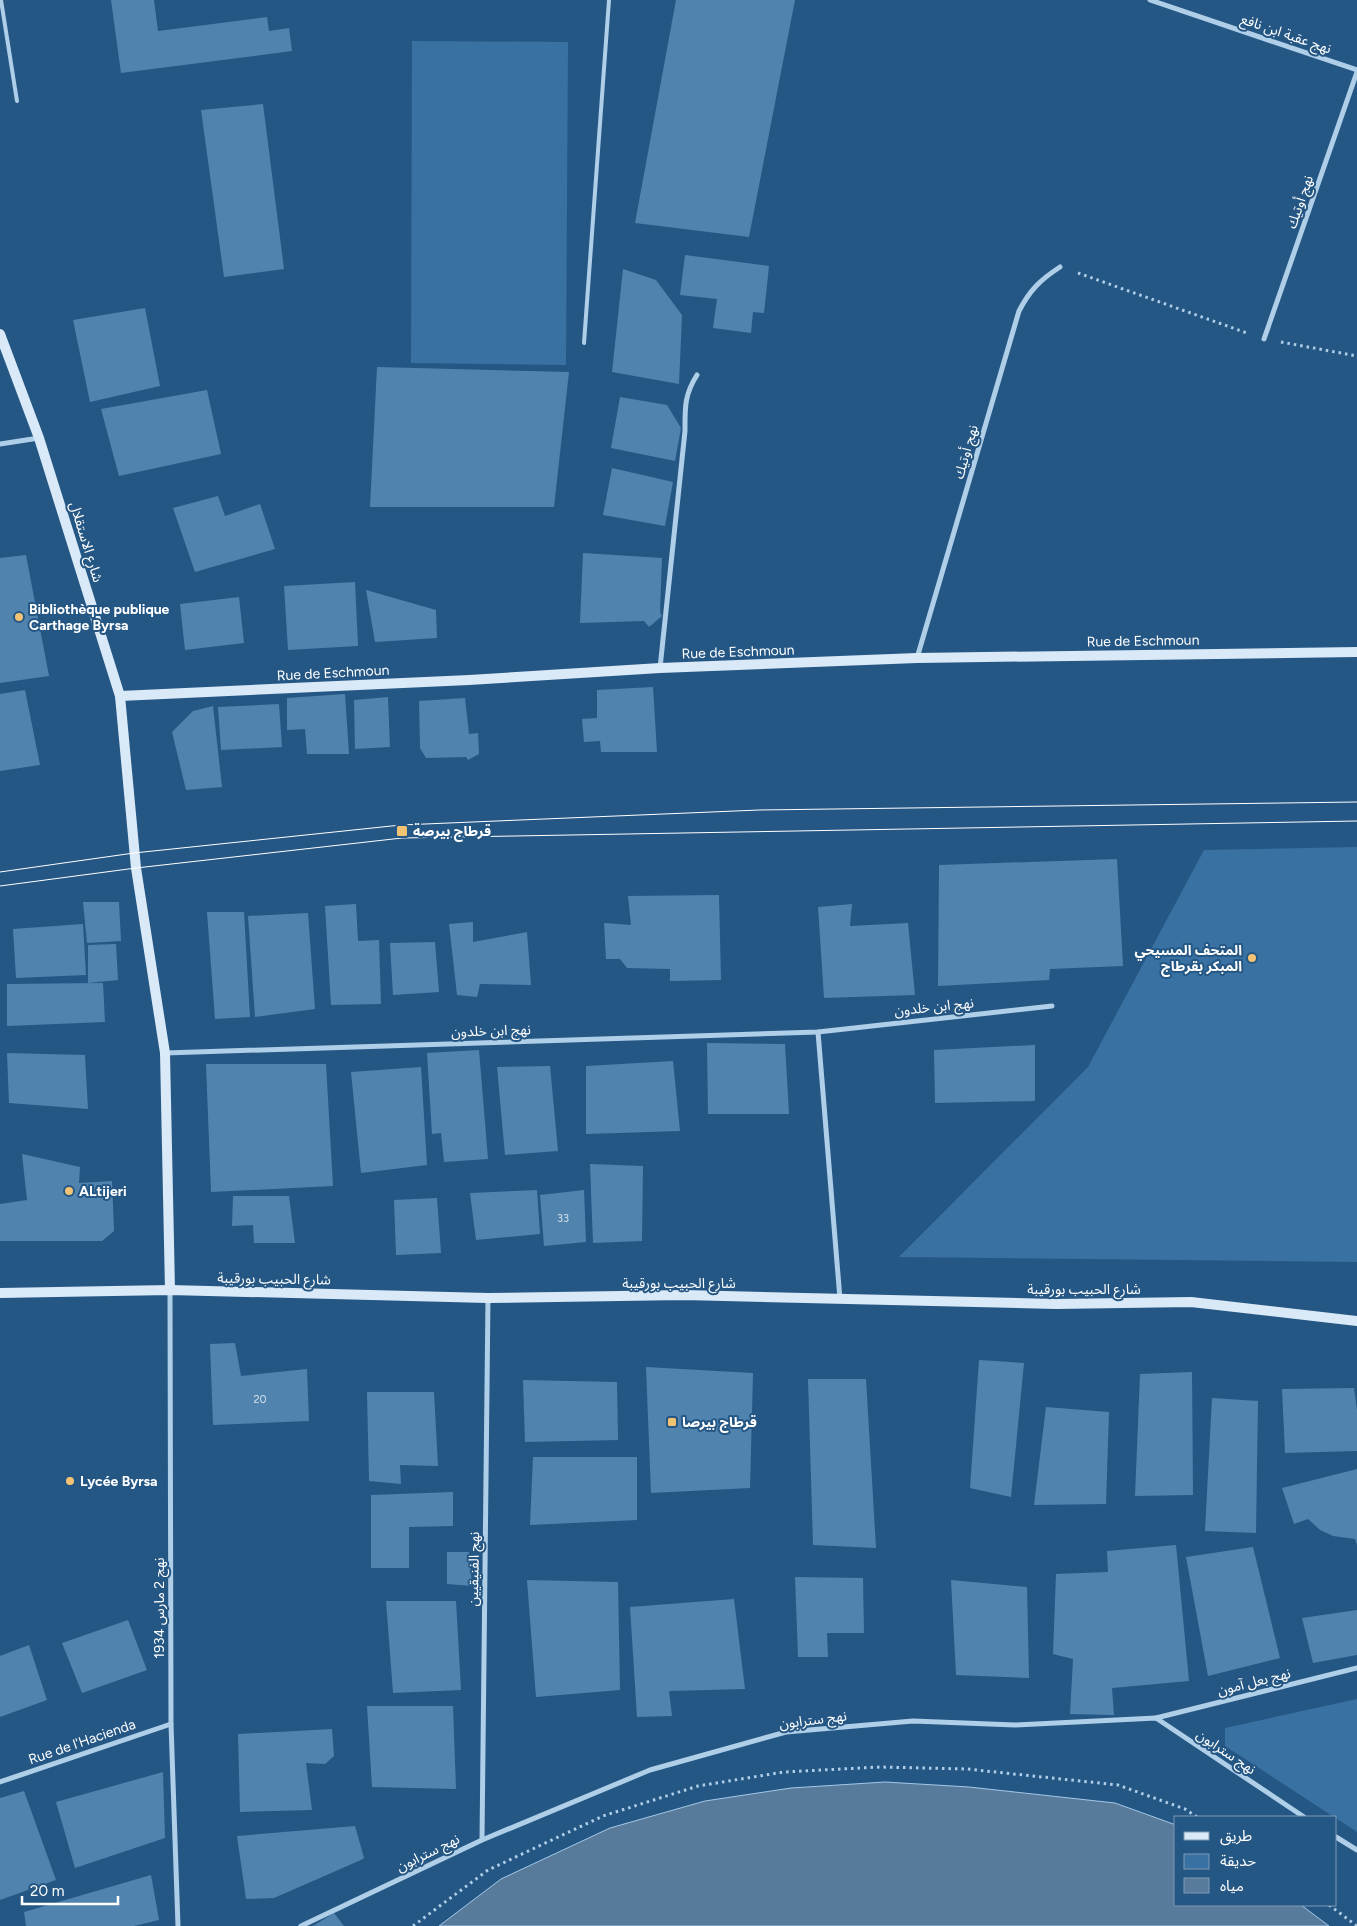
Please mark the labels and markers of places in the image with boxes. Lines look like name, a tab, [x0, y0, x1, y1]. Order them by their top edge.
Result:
place label: Bibliothèque publique Carthage Byrsa	[29, 601, 170, 634]
marker: Bibliothèque publique Carthage Byrsa	[13, 611, 25, 623]
place label: قرطاج بيرصة	[413, 823, 491, 842]
marker: قرطاج بيرصة	[395, 824, 409, 838]
place label: المتحف المسيحي المبكر بقرطاج	[1134, 942, 1242, 977]
marker: المتحف المسيحي المبكر بقرطاج	[1246, 952, 1258, 964]
place label: ALtijeri	[79, 1183, 127, 1200]
marker: ALtijeri	[63, 1185, 75, 1197]
place label: قرطاج بيرصا	[682, 1414, 757, 1433]
marker: قرطاج بيرصا	[666, 1416, 678, 1428]
place label: Lycée Byrsa	[80, 1473, 158, 1490]
marker: Lycée Byrsa	[64, 1475, 76, 1487]

